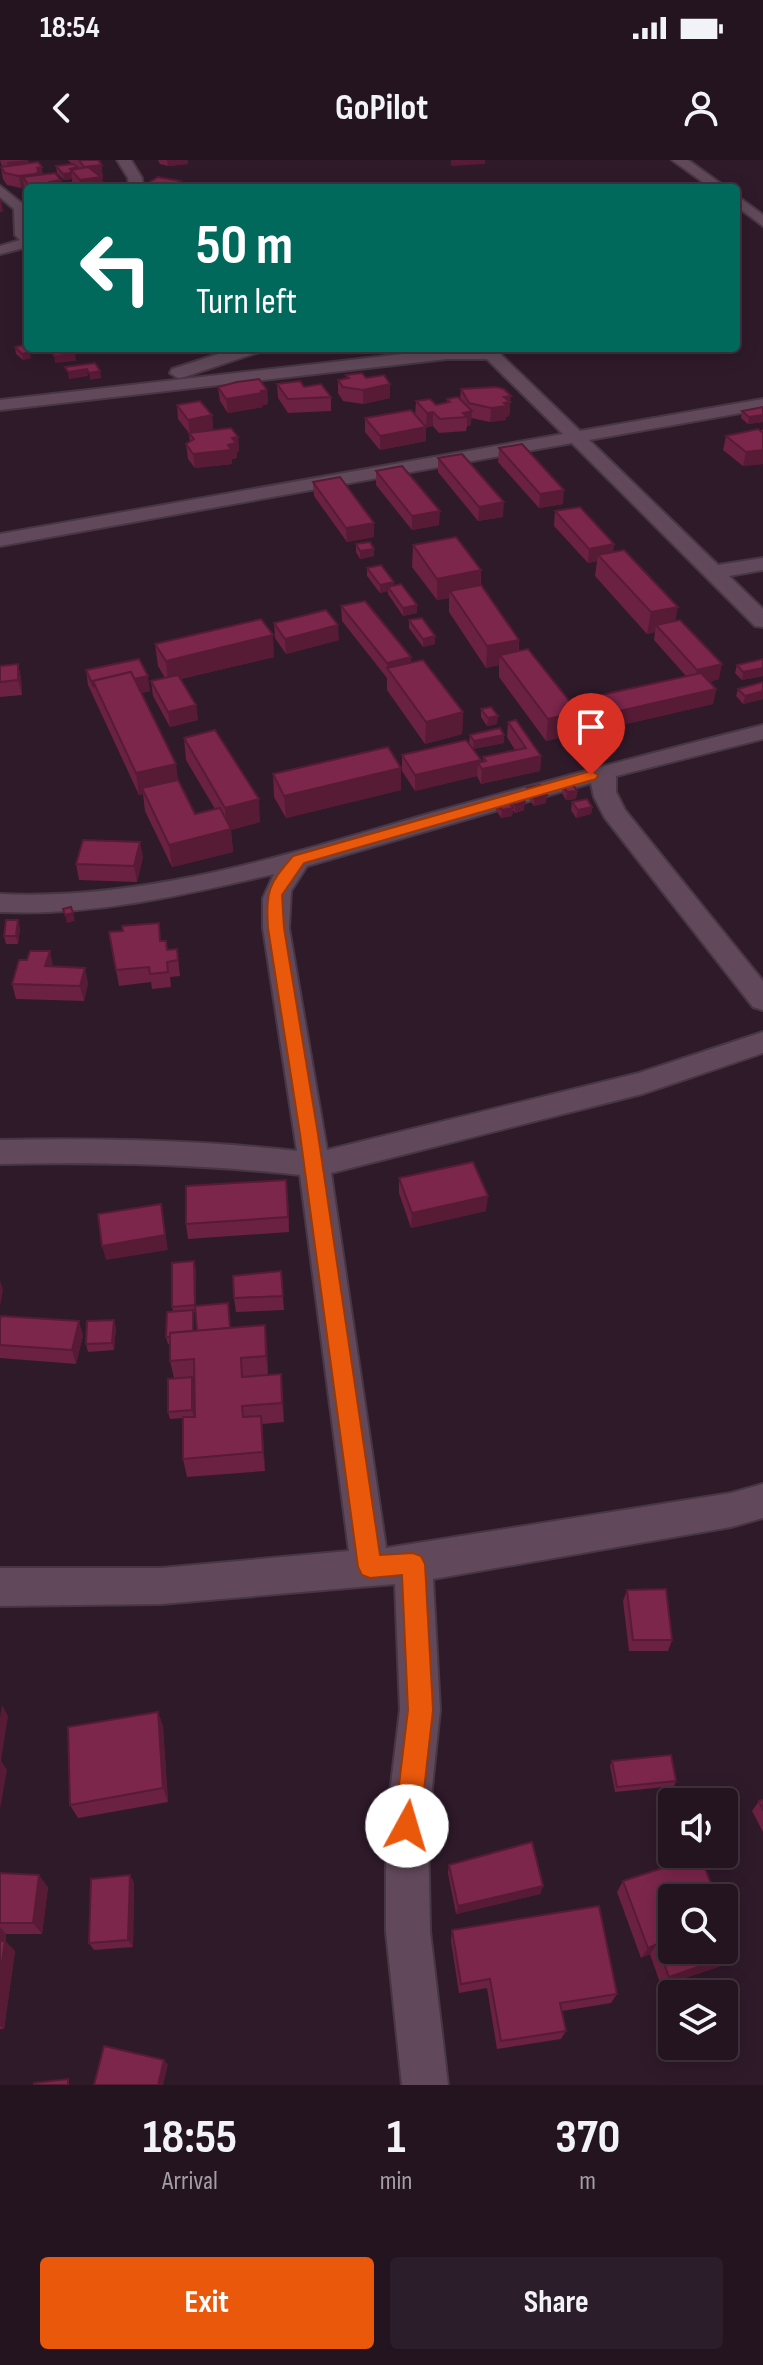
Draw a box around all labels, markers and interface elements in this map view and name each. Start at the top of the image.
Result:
text: 18:54 [40,10,100,46]
icon: back [40,86,84,130]
icon: person [679,86,723,130]
text: GoPilot [335,87,428,130]
text: 50 m [196,213,293,280]
icon: left [64,216,168,320]
text: Turn left [196,281,297,324]
pin [557,693,625,775]
icon: arrive [569,705,613,749]
position arrow [365,1784,449,1868]
map controls [658,1788,738,2060]
button: sound [658,1788,738,1868]
button: search [658,1884,738,1964]
button: layers [658,1980,738,2060]
text: 18:55 [143,2109,237,2166]
text: 1 [387,2109,406,2166]
text: 370 [555,2109,620,2166]
text: Arrival [162,2166,218,2197]
text: min [380,2166,412,2197]
text: m [579,2166,596,2197]
button: Exit [40,2257,374,2349]
button: Share [390,2257,723,2349]

